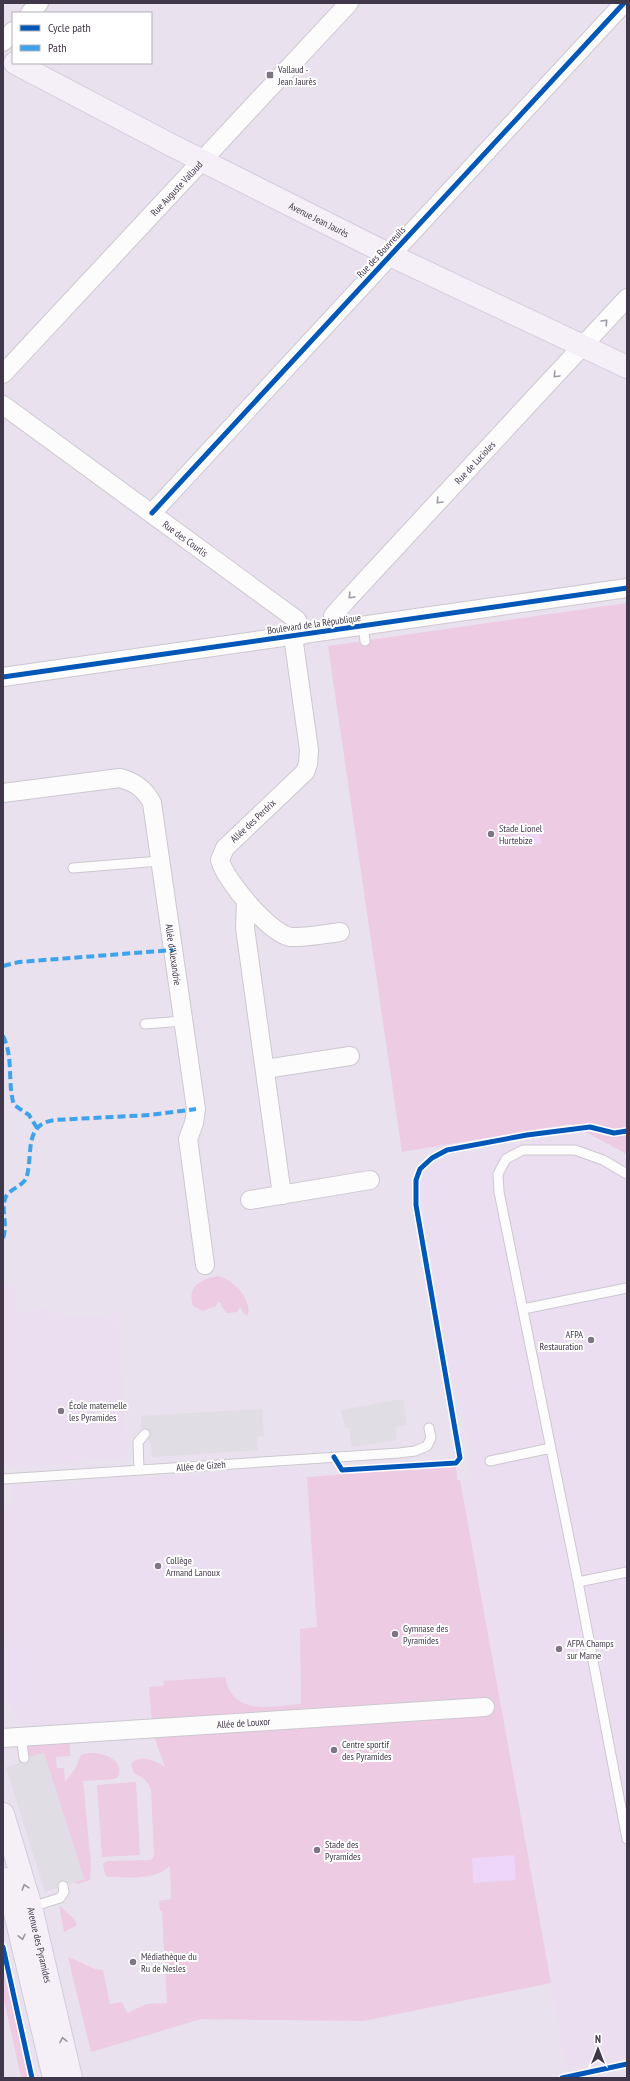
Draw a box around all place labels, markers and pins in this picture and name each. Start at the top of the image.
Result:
place label: Vallaud - Jean Jaurès [277,63,317,88]
marker: Vallaud - Jean Jaurès [265,70,275,80]
place label: Stade Lionel Hurtebize [499,822,543,847]
marker: Stade Lionel Hurtebize [486,829,496,839]
place label: AFPA Restauration [540,1328,583,1353]
marker: AFPA Restauration [586,1335,596,1345]
place label: École maternelle les Pyramides [69,1399,127,1424]
marker: École maternelle les Pyramides [56,1406,66,1416]
place label: Collège Armand Lanoux [166,1554,220,1579]
marker: Collège Armand Lanoux [153,1561,163,1571]
place label: Gymnase des Pyramides [403,1622,449,1647]
marker: Gymnase des Pyramides [390,1629,400,1639]
place label: AFPA Champs sur Marne [567,1637,614,1662]
marker: AFPA Champs sur Marne [554,1644,564,1654]
place label: Centre sportif des Pyramides [342,1738,392,1763]
marker: Centre sportif des Pyramides [329,1745,339,1755]
place label: Stade des Pyramides [325,1838,361,1863]
marker: Stade des Pyramides [312,1845,322,1855]
place label: Médiathèque du Ru de Nesles [141,1950,197,1975]
marker: Médiathèque du Ru de Nesles [128,1957,138,1967]

